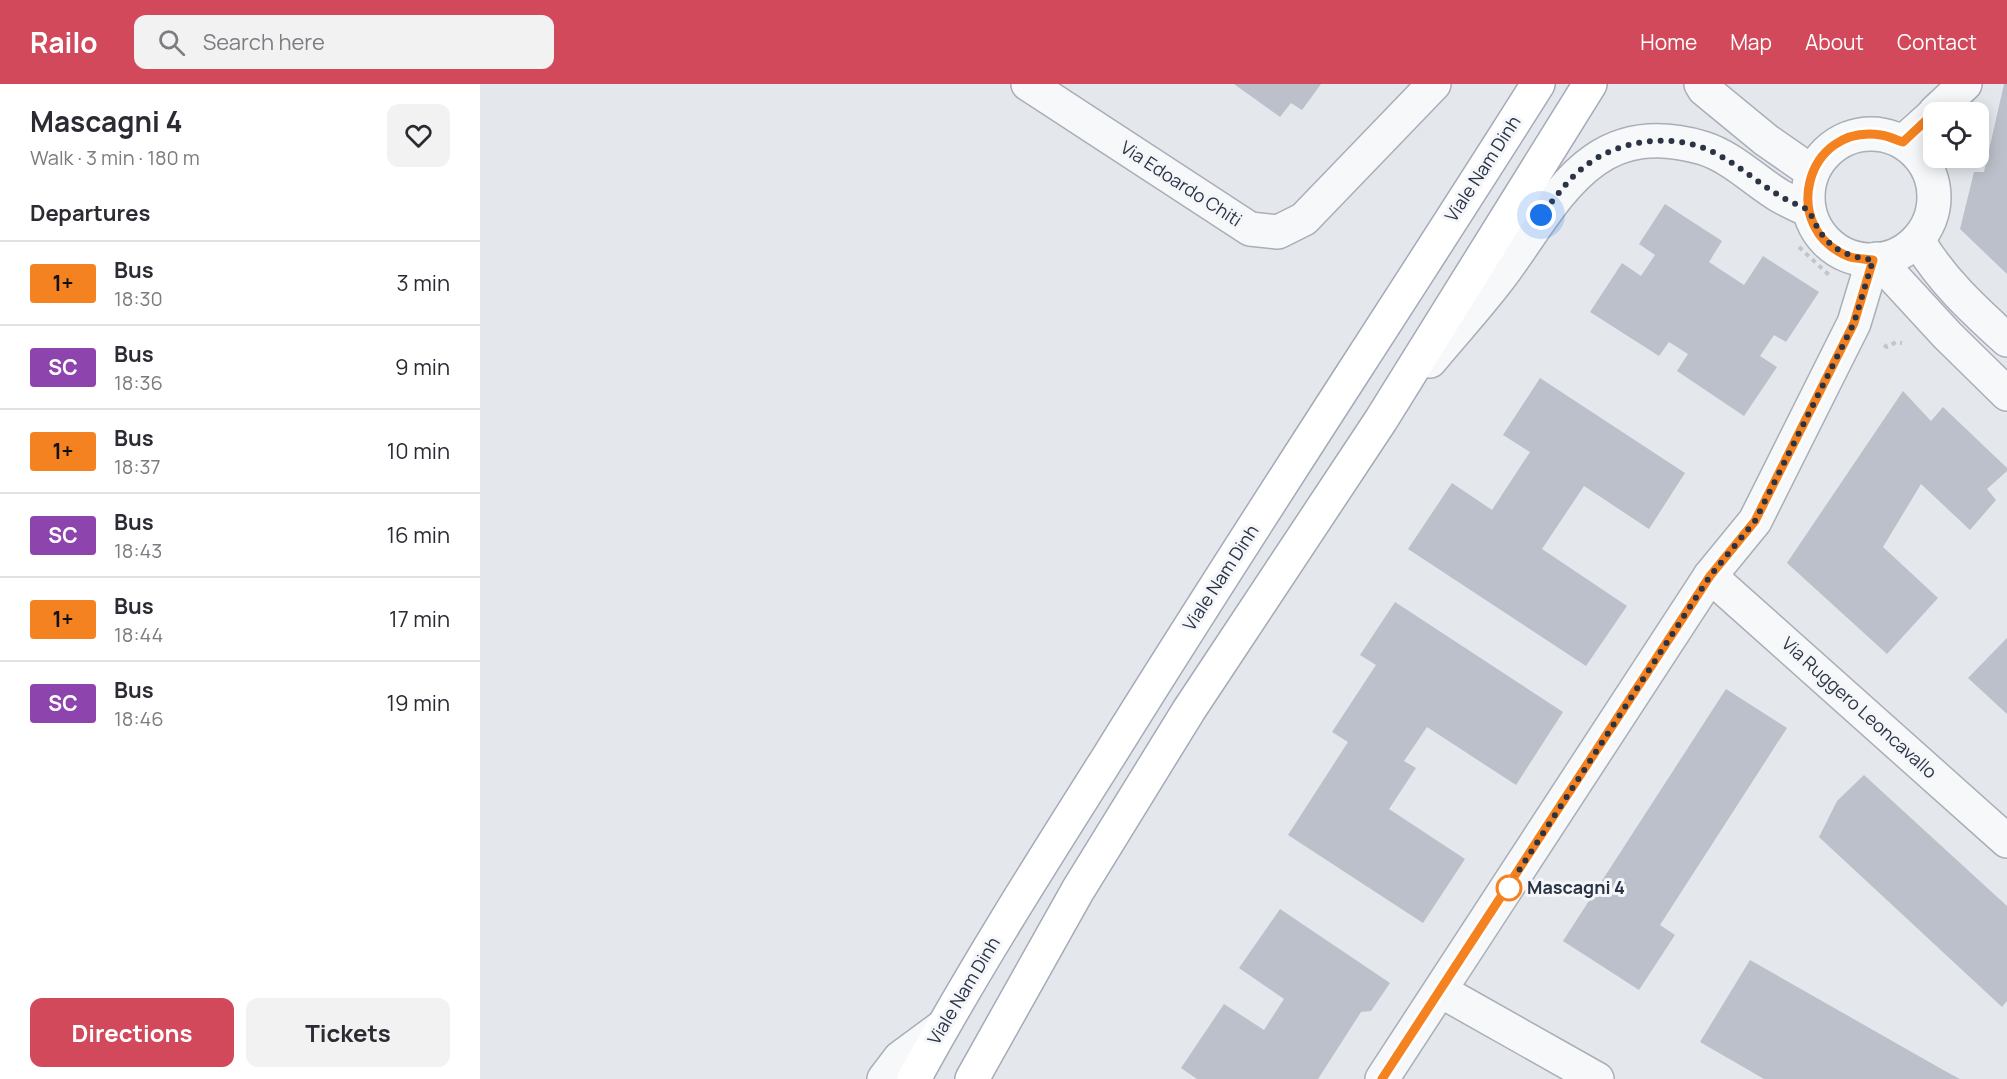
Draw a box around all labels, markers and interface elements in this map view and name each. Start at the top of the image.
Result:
search box [134,15,554,69]
text: Railo [30,23,98,61]
icon: search [155,26,188,59]
text: Search here [203,27,325,57]
text: Home [1640,28,1697,56]
text: Map [1730,28,1772,56]
text: About [1805,28,1864,56]
text: Contact [1897,28,1977,56]
text: Mascagni 4 [30,102,183,140]
map controls [1923,102,1989,168]
button: locate [1923,102,1989,168]
button: heart [387,104,450,167]
street label: Viale Nam Dinh [1439,111,1525,226]
street label: Via Edoardo Chiti [1116,135,1247,231]
text: Walk · 3 min · 180 m [30,144,200,171]
text: Departures [30,198,150,228]
your location [1526,200,1556,230]
text: Bus [114,255,154,285]
text: 3 min [397,268,450,298]
text: 1+ [52,269,74,297]
text: 18:30 [114,285,163,312]
text: Bus [114,339,154,369]
text: 9 min [395,352,450,382]
text: SC [48,353,78,381]
text: 18:36 [114,369,163,396]
text: Bus [114,423,154,453]
text: 10 min [387,436,450,466]
text: 1+ [52,437,74,465]
text: 18:37 [114,453,161,480]
text: Bus [114,507,154,537]
text: 16 min [387,520,450,550]
street label: Viale Nam Dinh [1177,520,1263,635]
text: SC [48,521,78,549]
text: 18:43 [114,537,162,564]
text: Bus [114,591,154,621]
text: 17 min [389,604,450,634]
text: 1+ [52,605,74,633]
text: 18:44 [114,621,163,648]
street label: Via Ruggero Leoncavallo [1777,631,1942,783]
text: Bus [114,675,154,705]
text: 19 min [387,688,450,718]
text: SC [48,689,78,717]
text: 18:46 [114,705,164,732]
marker: Mascagni 4 [1496,875,1522,901]
place label: Mascagni 4 [1527,875,1625,899]
street label: Viale Nam Dinh [921,932,1005,1049]
button: Directions [30,998,234,1067]
button: Tickets [246,998,450,1067]

